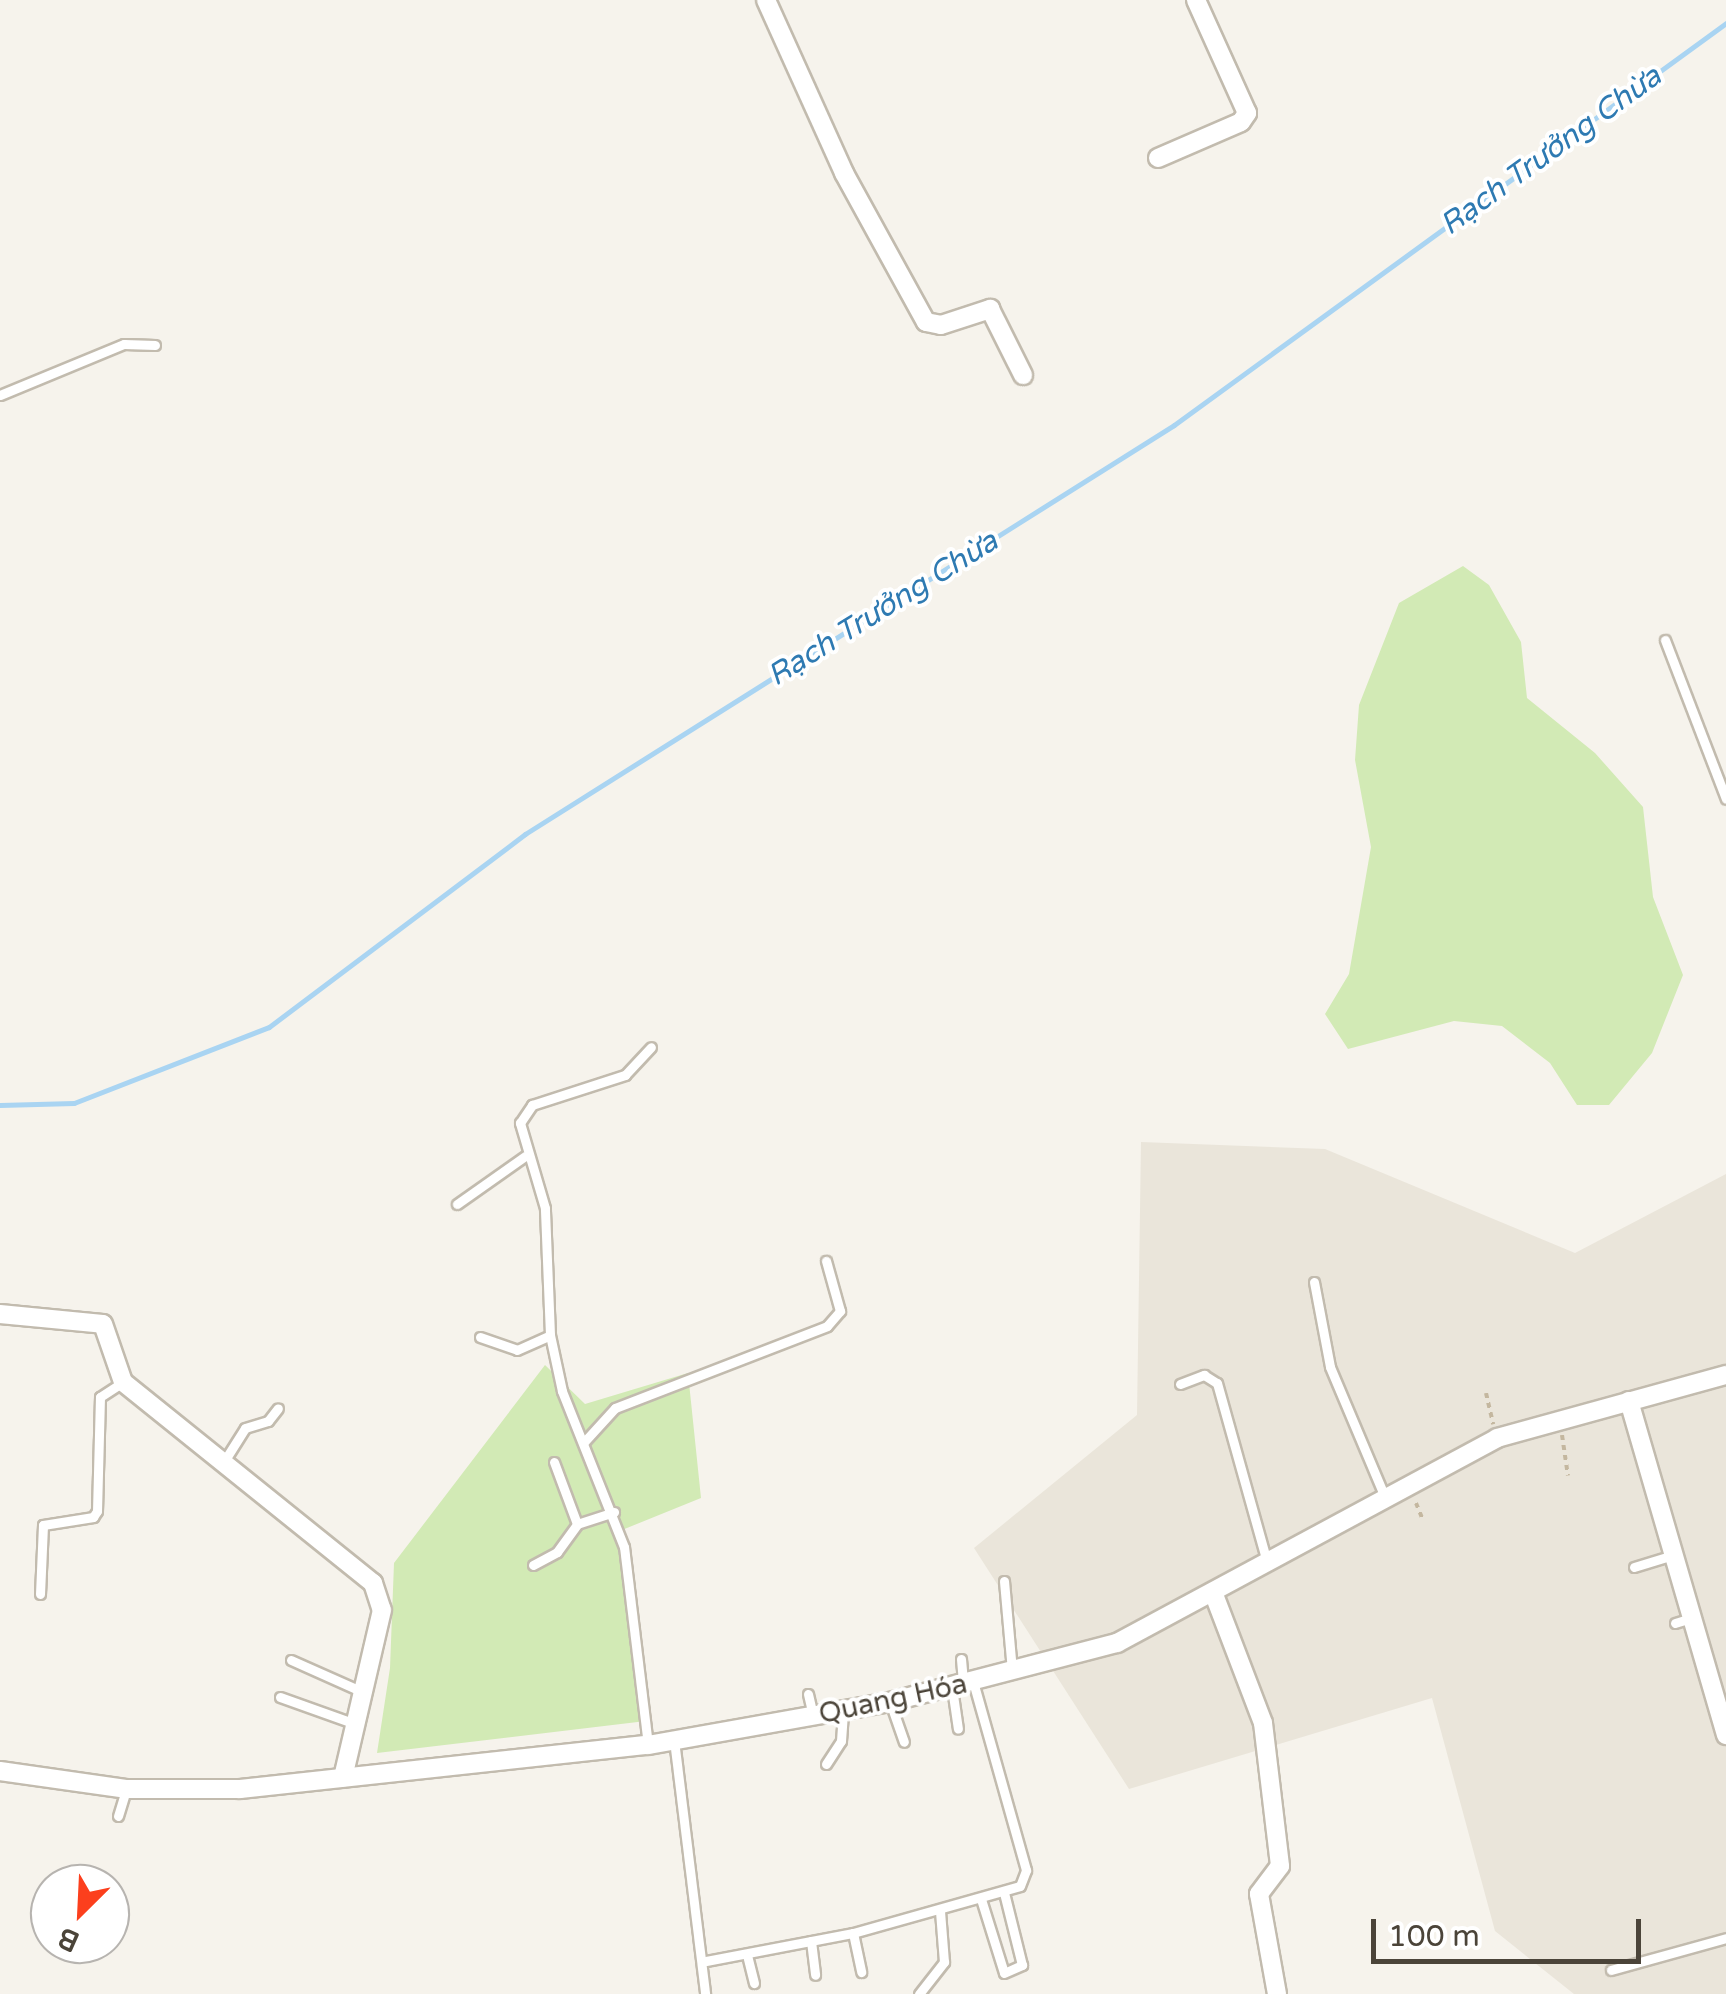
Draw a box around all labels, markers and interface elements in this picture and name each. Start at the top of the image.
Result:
water label: Rạch Trưởng Chừa [1433,59,1669,243]
water label: Rạch Trưởng Chừa [761,524,1005,694]
street label: Quang Hóa [816,1667,970,1731]
north arrow [30,1864,130,1964]
scale bar [1376,1899,1646,1961]
text: 100 m [1388,1918,1480,1955]
text: B [53,1920,84,1959]

